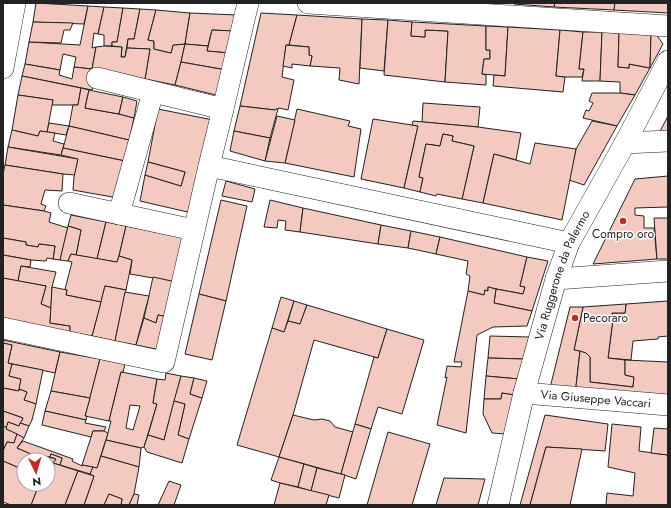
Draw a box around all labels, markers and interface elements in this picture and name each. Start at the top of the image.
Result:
street label: Via Ruggerone da Palermo [530,207,595,342]
marker: Compro oro [618,216,628,226]
place label: Compro oro [592,225,654,243]
place label: Pecoraro [583,309,629,327]
marker: Pecoraro [570,313,580,323]
street label: Via Giuseppe Vaccari [540,385,652,413]
north arrow [16,452,56,492]
text: N [32,474,42,490]

